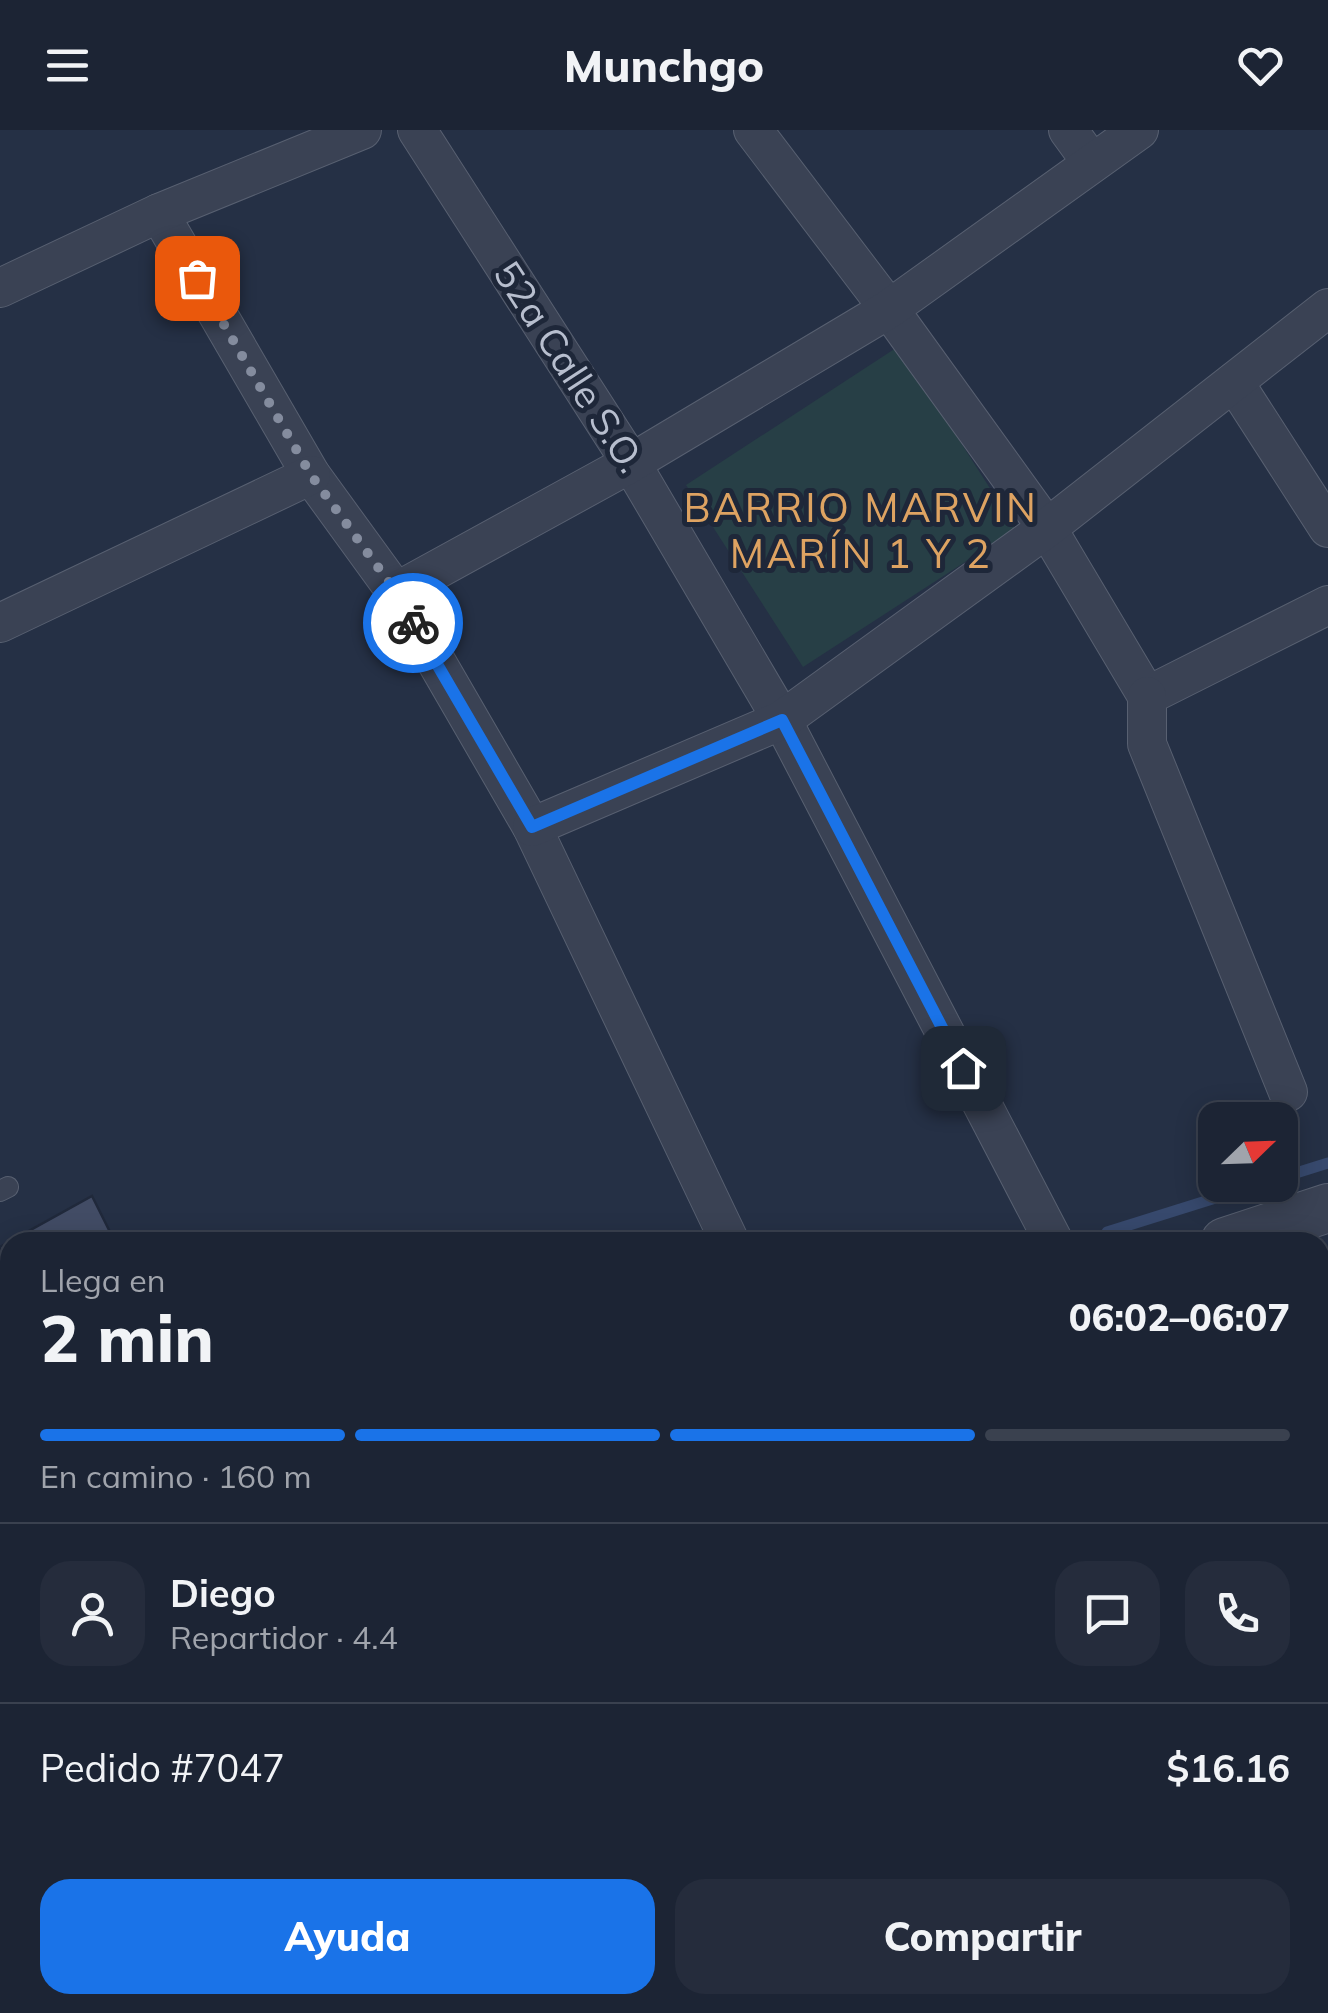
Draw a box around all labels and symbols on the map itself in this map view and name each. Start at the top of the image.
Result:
pin [155,236,240,321]
street label: 52a Calle S.O. [484,252,656,481]
district label: BARRIO MARVIN MARÍN 1 Y 2 [684,482,1038,578]
courier [363,573,463,673]
pin [921,1026,1006,1111]
north arrow [1198,1102,1298,1202]

